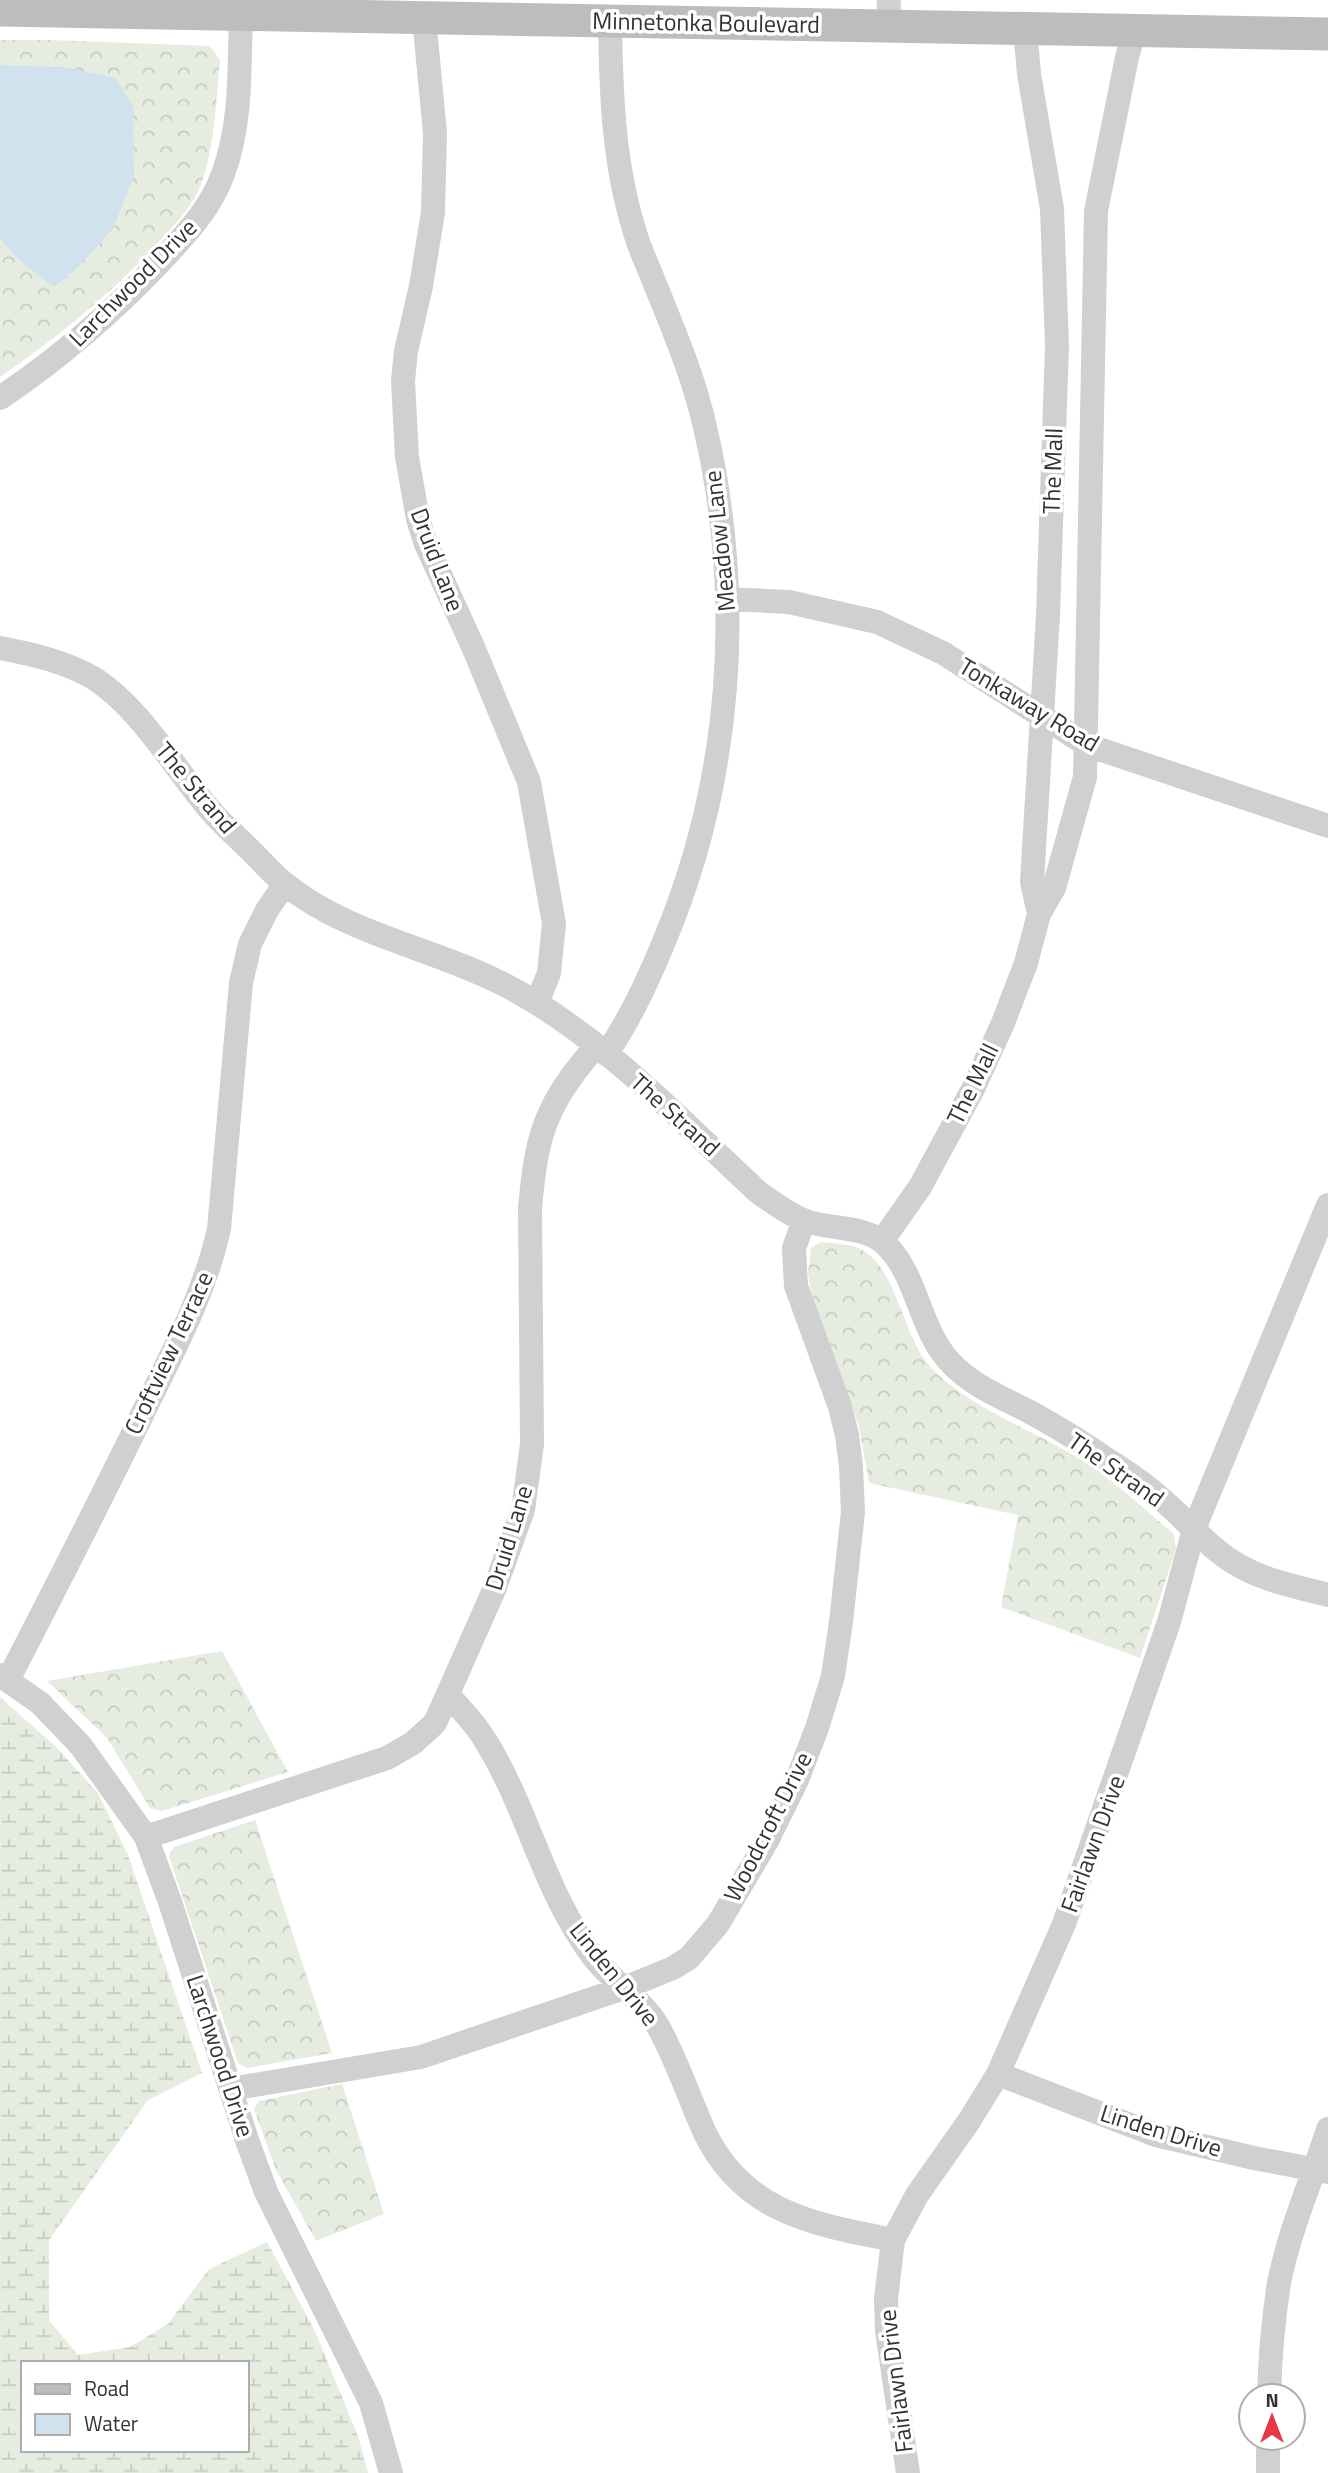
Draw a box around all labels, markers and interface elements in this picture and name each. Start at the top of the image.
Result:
street label: Minnetonka Boulevard [592,2,820,42]
street label: Larchwood Drive [60,210,205,355]
street label: The Mall [1033,427,1071,515]
street label: Meadow Lane [694,469,744,613]
street label: Druid Lane [402,503,474,617]
street label: Tonkaway Road [952,648,1107,760]
street label: The Strand [148,734,246,841]
street label: The Mall [937,1037,1007,1130]
street label: The Strand [623,1064,729,1164]
street label: Croftview Terrace [115,1265,222,1440]
street label: The Strand [1061,1423,1172,1515]
street label: Druid Lane [475,1481,541,1595]
street label: Woodcroft Drive [714,1745,820,1908]
street label: Fairlawn Drive [1051,1770,1134,1917]
street label: Linden Drive [561,1913,668,2033]
street label: Larchwood Drive [178,1970,264,2142]
street label: Linden Drive [1096,2095,1226,2166]
street label: Fairlawn Drive [868,2307,922,2455]
legend [21,2361,248,2452]
text: Road [84,2372,129,2404]
north arrow [1237,2382,1307,2452]
text: N [1265,2385,1279,2414]
text: Water [84,2407,138,2439]

